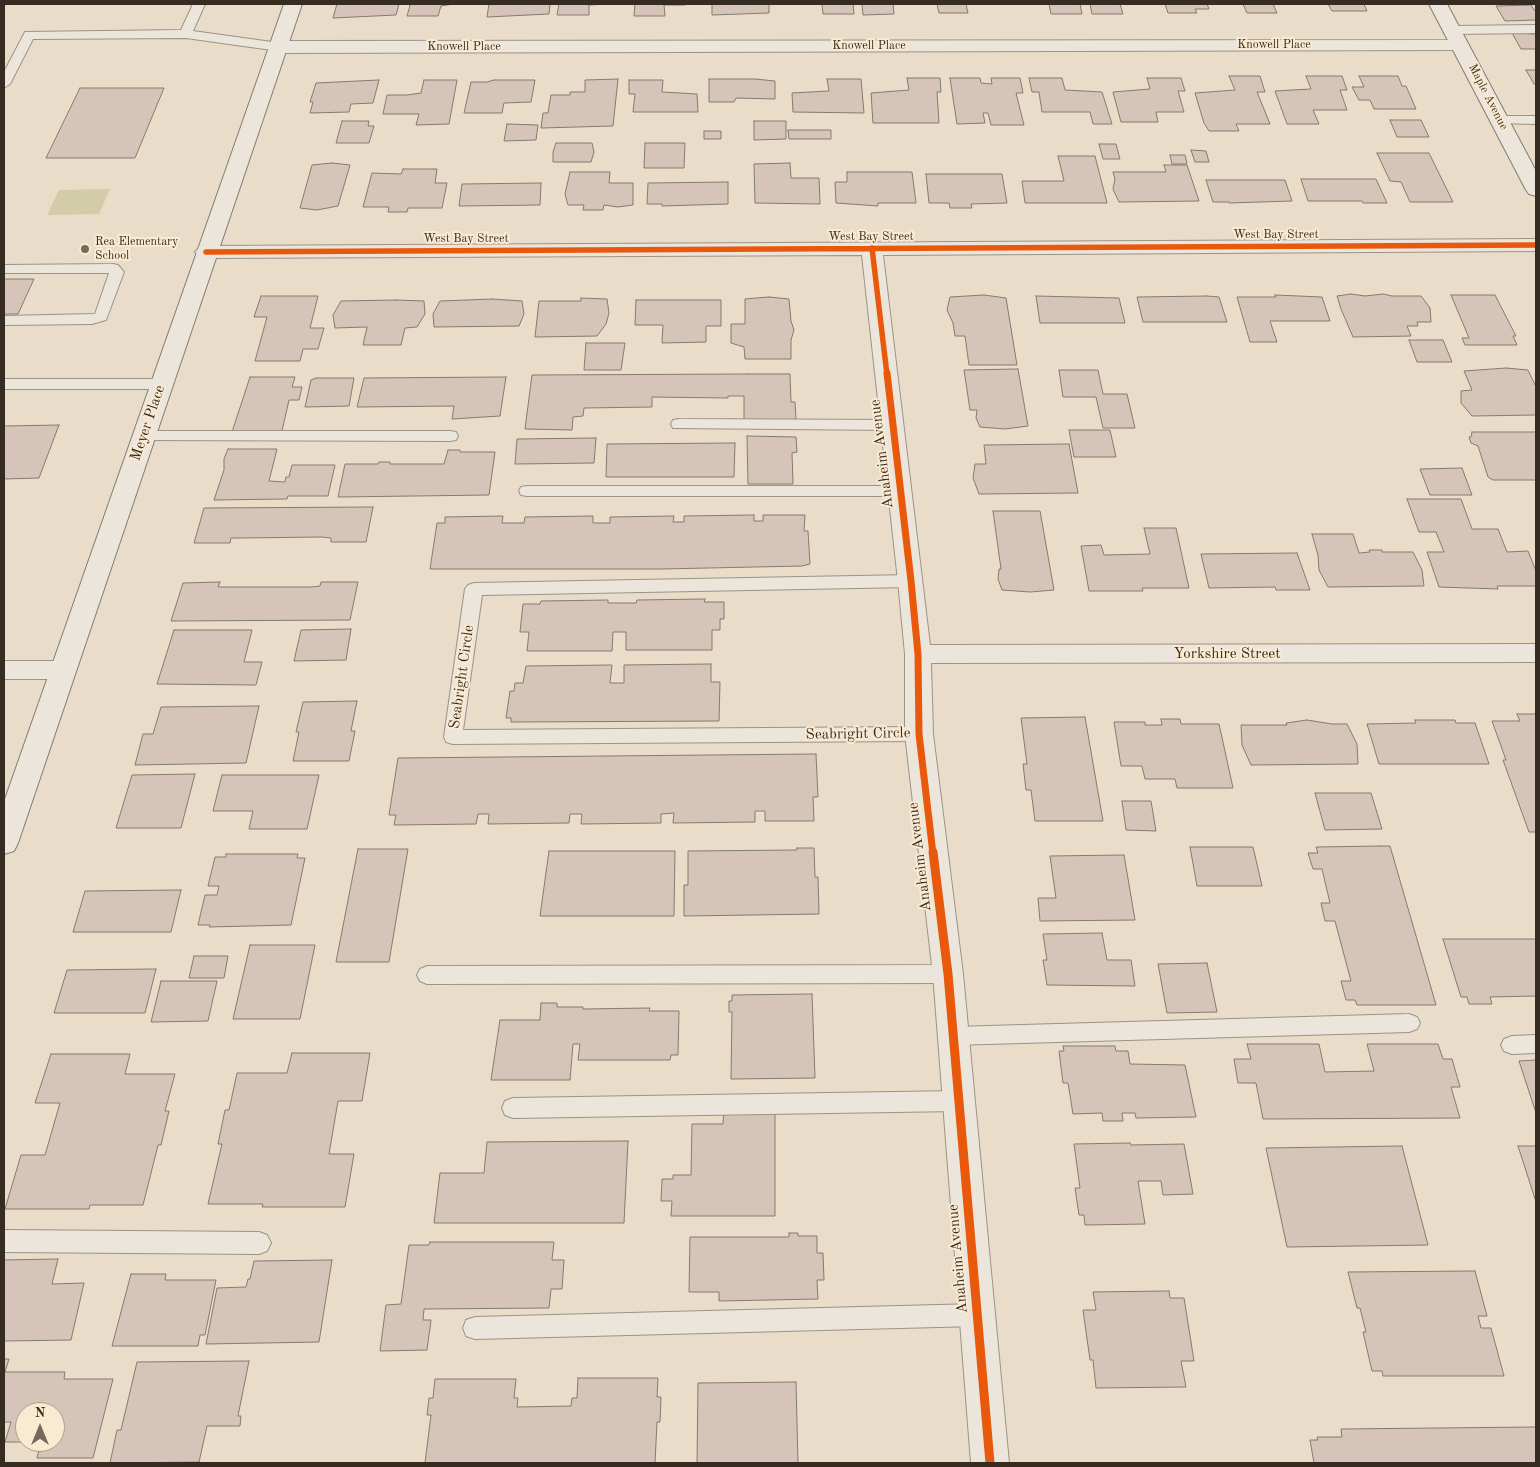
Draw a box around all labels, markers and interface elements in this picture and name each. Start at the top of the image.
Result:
street label: Knowell Place [1237,38,1311,52]
street label: Knowell Place [832,39,906,53]
street label: Knowell Place [427,40,501,54]
street label: Maple Avenue [1465,61,1511,133]
street label: West Bay Street [1233,228,1319,242]
street label: West Bay Street [828,230,914,244]
street label: West Bay Street [423,232,509,246]
place label: Rea Elementary School [95,235,178,263]
marker: Rea Elementary School [79,243,91,255]
street label: Meyer Place [127,383,169,463]
street label: Anaheim Avenue [866,398,898,510]
street label: Seabright Circle [446,624,478,730]
street label: Yorkshire Street [1174,645,1280,663]
street label: Seabright Circle [805,724,911,744]
street label: Anaheim Avenue [904,801,936,913]
street label: Anaheim Avenue [944,1204,972,1314]
north arrow [15,1402,65,1452]
text: N [35,1406,45,1420]

